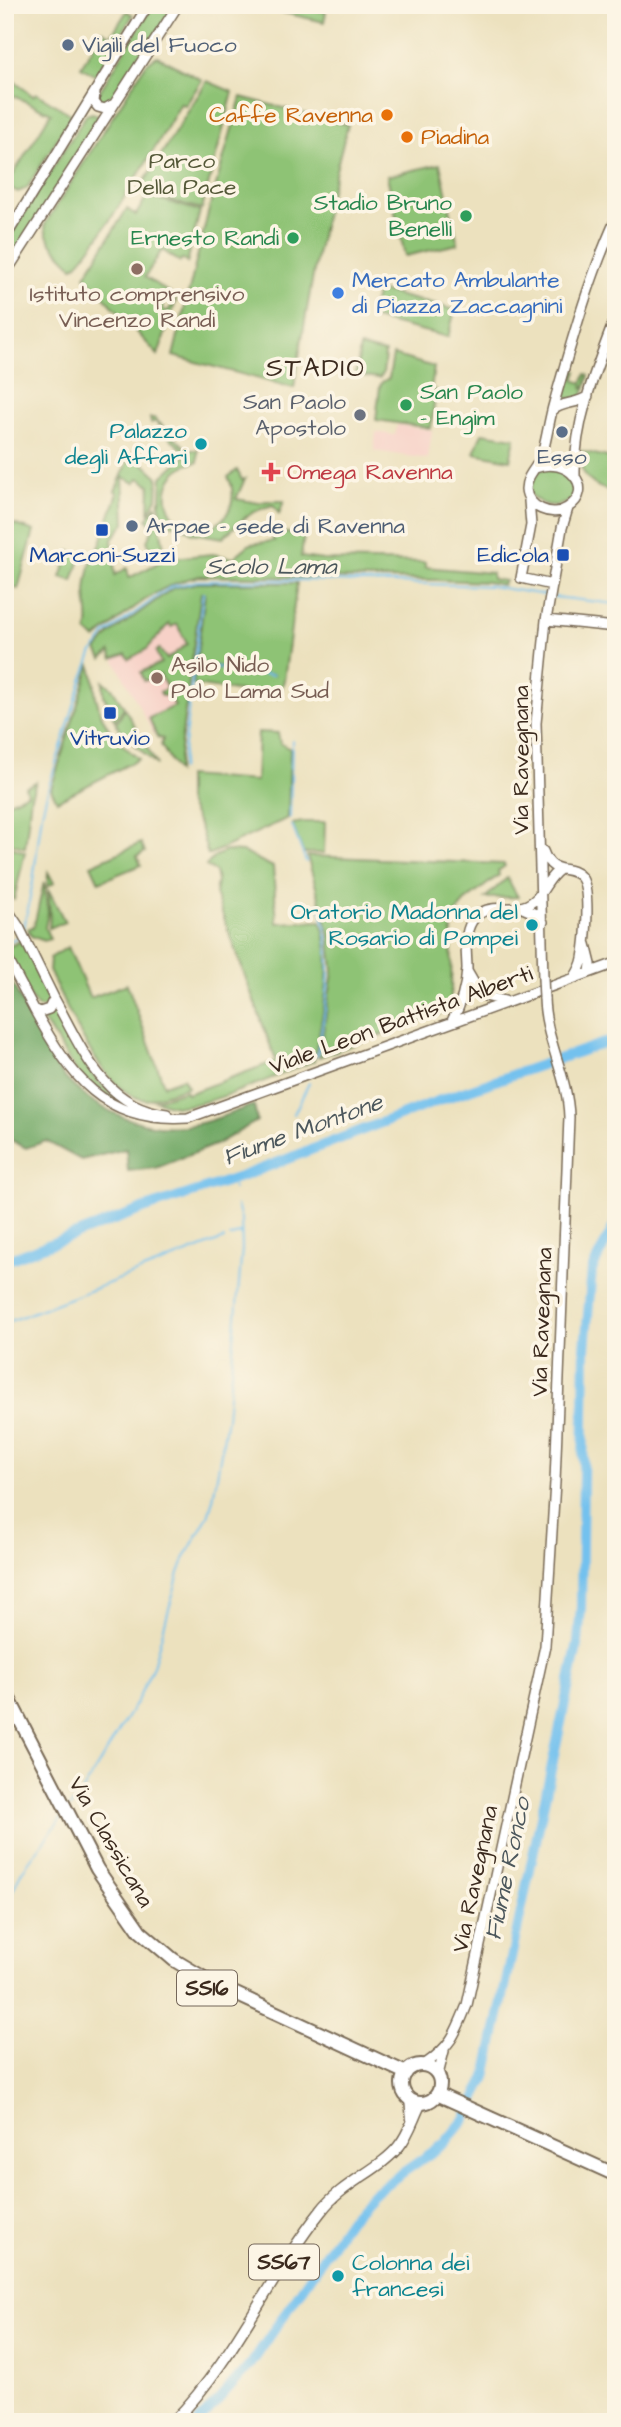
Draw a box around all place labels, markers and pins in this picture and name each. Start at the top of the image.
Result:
place label: Vigili del Fuoco [82,29,237,62]
marker: Vigili del Fuoco [60,37,76,53]
place label: Caffe Ravenna [209,99,373,131]
marker: Caffe Ravenna [379,107,395,123]
place label: Piadina [421,121,490,153]
marker: Piadina [399,129,415,145]
place label: Stadio Bruno Benelli [314,187,453,245]
marker: Stadio Bruno Benelli [458,208,474,224]
place label: Ernesto Randi [131,222,280,254]
marker: Ernesto Randi [285,230,301,246]
marker: Istituto comprensivo Vincenzo Randi [129,261,145,277]
place label: Mercato Ambulante di Piazza Zaccagnini [352,264,563,323]
place label: Istituto comprensivo Vincenzo Randi [30,278,245,336]
marker: Mercato Ambulante di Piazza Zaccagnini [330,285,346,301]
place label: San Paolo - Engim [420,376,523,435]
place label: San Paolo Apostolo [243,386,346,444]
marker: San Paolo - Engim [398,397,414,413]
marker: San Paolo Apostolo [352,407,368,423]
place label: Palazzo degli Affari [65,415,188,474]
marker: Esso [554,424,570,440]
marker: Palazzo degli Affari [193,436,209,452]
place label: Esso [537,441,587,473]
place label: Omega Ravenna [287,456,453,489]
marker: Omega Ravenna [261,462,281,482]
place label: Arpae - sede di Ravenna [146,510,405,542]
marker: Arpae - sede di Ravenna [124,518,140,534]
marker: Marconi-Suzzi [94,522,110,538]
place label: Marconi-Suzzi [29,539,175,571]
place label: Edicola [477,539,549,571]
marker: Edicola [555,547,571,563]
place label: Asilo Nido Polo Lama Sud [171,649,329,707]
marker: Asilo Nido Polo Lama Sud [149,670,165,686]
marker: Vitruvio [102,705,118,721]
place label: Vitruvio [70,722,150,754]
place label: Oratorio Madonna del Rosario di Pompei [290,896,519,954]
marker: Oratorio Madonna del Rosario di Pompei [524,917,540,933]
place label: Colonna dei francesi [352,2247,470,2305]
marker: Colonna dei francesi [330,2268,346,2284]

